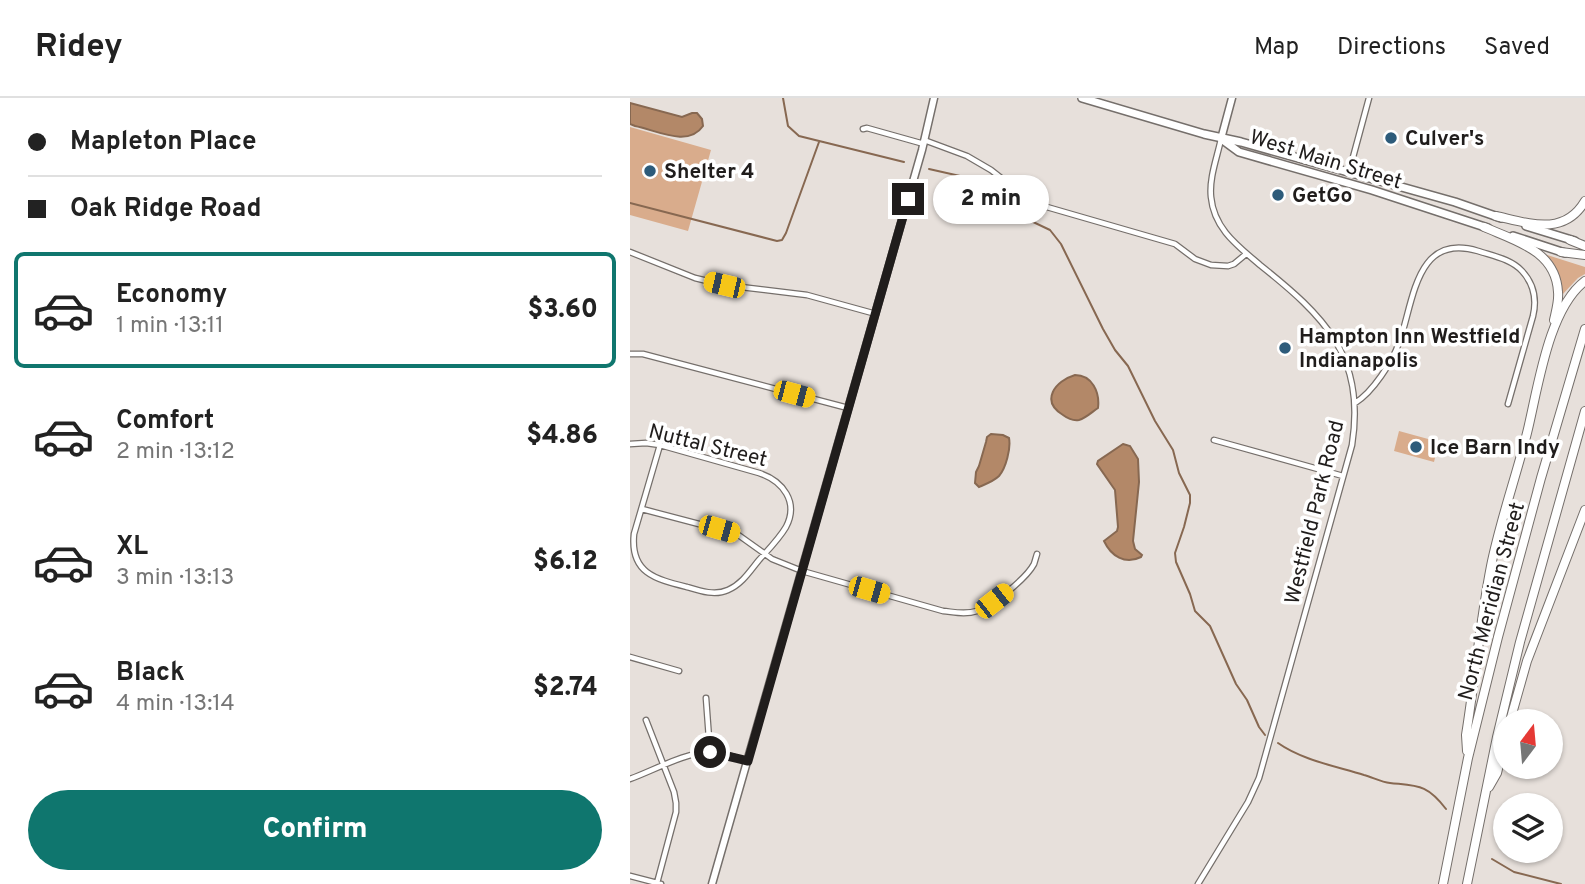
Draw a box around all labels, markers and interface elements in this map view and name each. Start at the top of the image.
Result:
text: Ridey [35,27,123,69]
text: Map [1254,33,1299,63]
text: Directions [1337,33,1446,63]
text: Saved [1484,33,1550,63]
street label: West Main Street [1246,124,1405,196]
text: Mapleton Place [70,126,256,159]
place label: Culver's [1405,126,1484,153]
marker: Culver's [1383,130,1399,146]
place label: Shelter 4 [664,159,755,186]
marker: Shelter 4 [642,163,658,179]
callout: 2 min [932,174,1048,224]
route end [892,183,924,215]
place label: GetGo [1292,183,1352,210]
text: 2 min [961,185,1021,214]
marker: GetGo [1270,187,1286,203]
text: Oak Ridge Road [70,193,261,226]
car [702,270,747,300]
icon: car [32,279,95,342]
text: Economy [116,279,227,312]
text: $3.60 [528,294,598,327]
text: 1 min · 13:11 [116,312,224,341]
place label: Hampton Inn Westfield Indianapolis [1299,324,1520,375]
marker: Hampton Inn Westfield Indianapolis [1277,340,1293,356]
car [771,378,818,410]
icon: car [32,405,95,468]
text: Comfort [116,405,214,438]
street label: Westfield Park Road [1280,418,1351,607]
street label: Nuttal Street [646,419,770,474]
text: $4.86 [526,420,598,453]
place label: Ice Barn Indy [1430,435,1560,462]
text: 2 min · 13:12 [116,438,235,467]
marker: Ice Barn Indy [1408,439,1424,455]
street label: North Meridian Street [1453,499,1532,703]
car [696,513,743,545]
icon: car [32,531,95,594]
text: XL [116,531,148,564]
text: $6.12 [533,546,598,579]
text: 3 min · 13:13 [116,564,234,593]
car [846,574,893,606]
car [971,580,1018,622]
icon: car [32,657,95,720]
text: Black [116,657,185,690]
text: $2.74 [533,672,598,705]
text: 4 min · 13:14 [116,690,235,719]
north arrow [1493,709,1563,779]
map controls [1493,709,1563,863]
route start [694,736,726,768]
button: Confirm [28,790,602,870]
button: layers [1493,793,1563,863]

